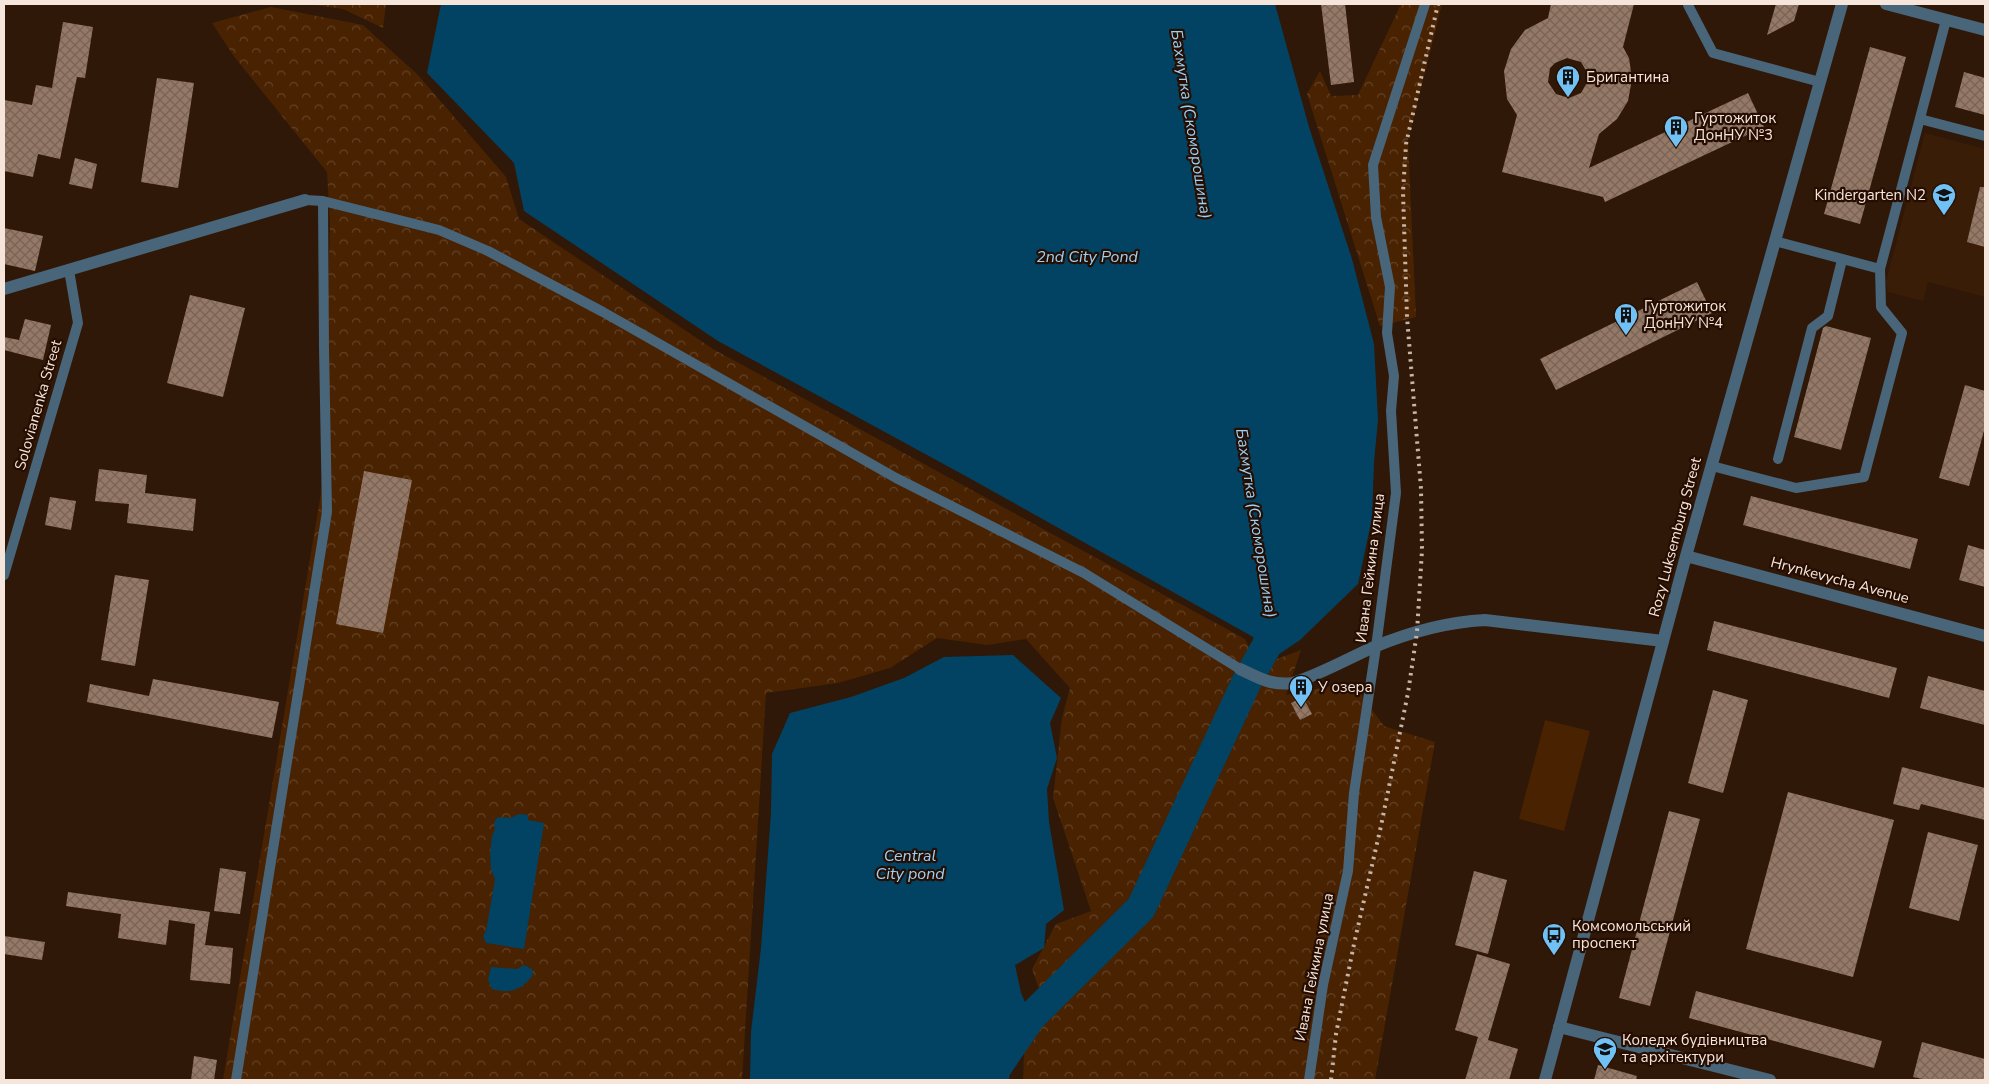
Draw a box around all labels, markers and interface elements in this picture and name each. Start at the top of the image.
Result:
water label: Бахмутка (Скоморошина) [1165,28,1217,220]
building icon: Бригантина [1555,64,1581,98]
place label: Бригантина [1586,67,1669,87]
place label: Гуртожиток ДонНУ №3 [1694,108,1776,145]
building icon: Гуртожиток ДонНУ №3 [1663,114,1689,148]
school or university icon: Kindergarten N2 [1931,182,1957,216]
place label: Kindergarten N2 [1814,185,1926,205]
water label: 2nd City Pond [1036,246,1139,268]
place label: Гуртожиток ДонНУ №4 [1644,296,1726,333]
building icon: Гуртожиток ДонНУ №4 [1613,302,1639,336]
street label: Solovianenka Street [10,337,66,472]
water label: Бахмутка (Скоморошина) [1230,427,1282,619]
street label: Rozy Luksemburg Street [1644,454,1706,619]
street label: Ивана Гейкина улица [1351,492,1389,644]
street label: Hrynkevycha Avenue [1769,552,1911,608]
building icon: У озера [1288,674,1314,708]
place label: У озера [1317,677,1373,697]
water label: Central City pond [875,845,945,885]
street label: Ивана Гейкина улица [1290,891,1338,1043]
place label: Комсомольський проспект [1572,916,1691,953]
bus stop icon: Комсомольський проспект [1541,922,1567,956]
place label: Коледж будівництва та архітектури [1622,1030,1767,1067]
school or university icon: Коледж будівництва та архітектури [1592,1036,1618,1070]

